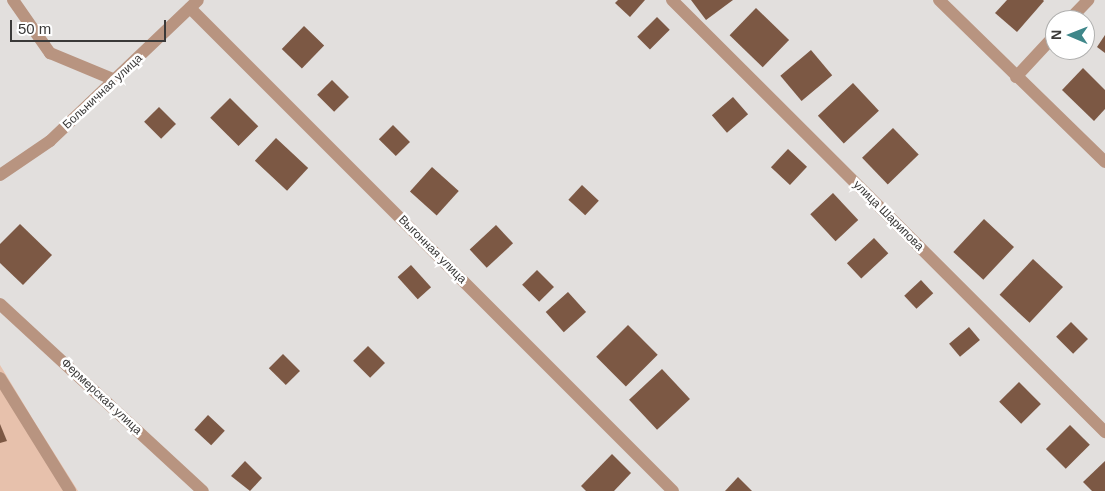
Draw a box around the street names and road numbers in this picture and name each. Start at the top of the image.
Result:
street label: Больничная улица [60,52,146,132]
street label: улица Шарипова [850,178,926,254]
street label: Выгонная улица [395,213,469,287]
street label: Фермерская улица [58,356,144,438]

